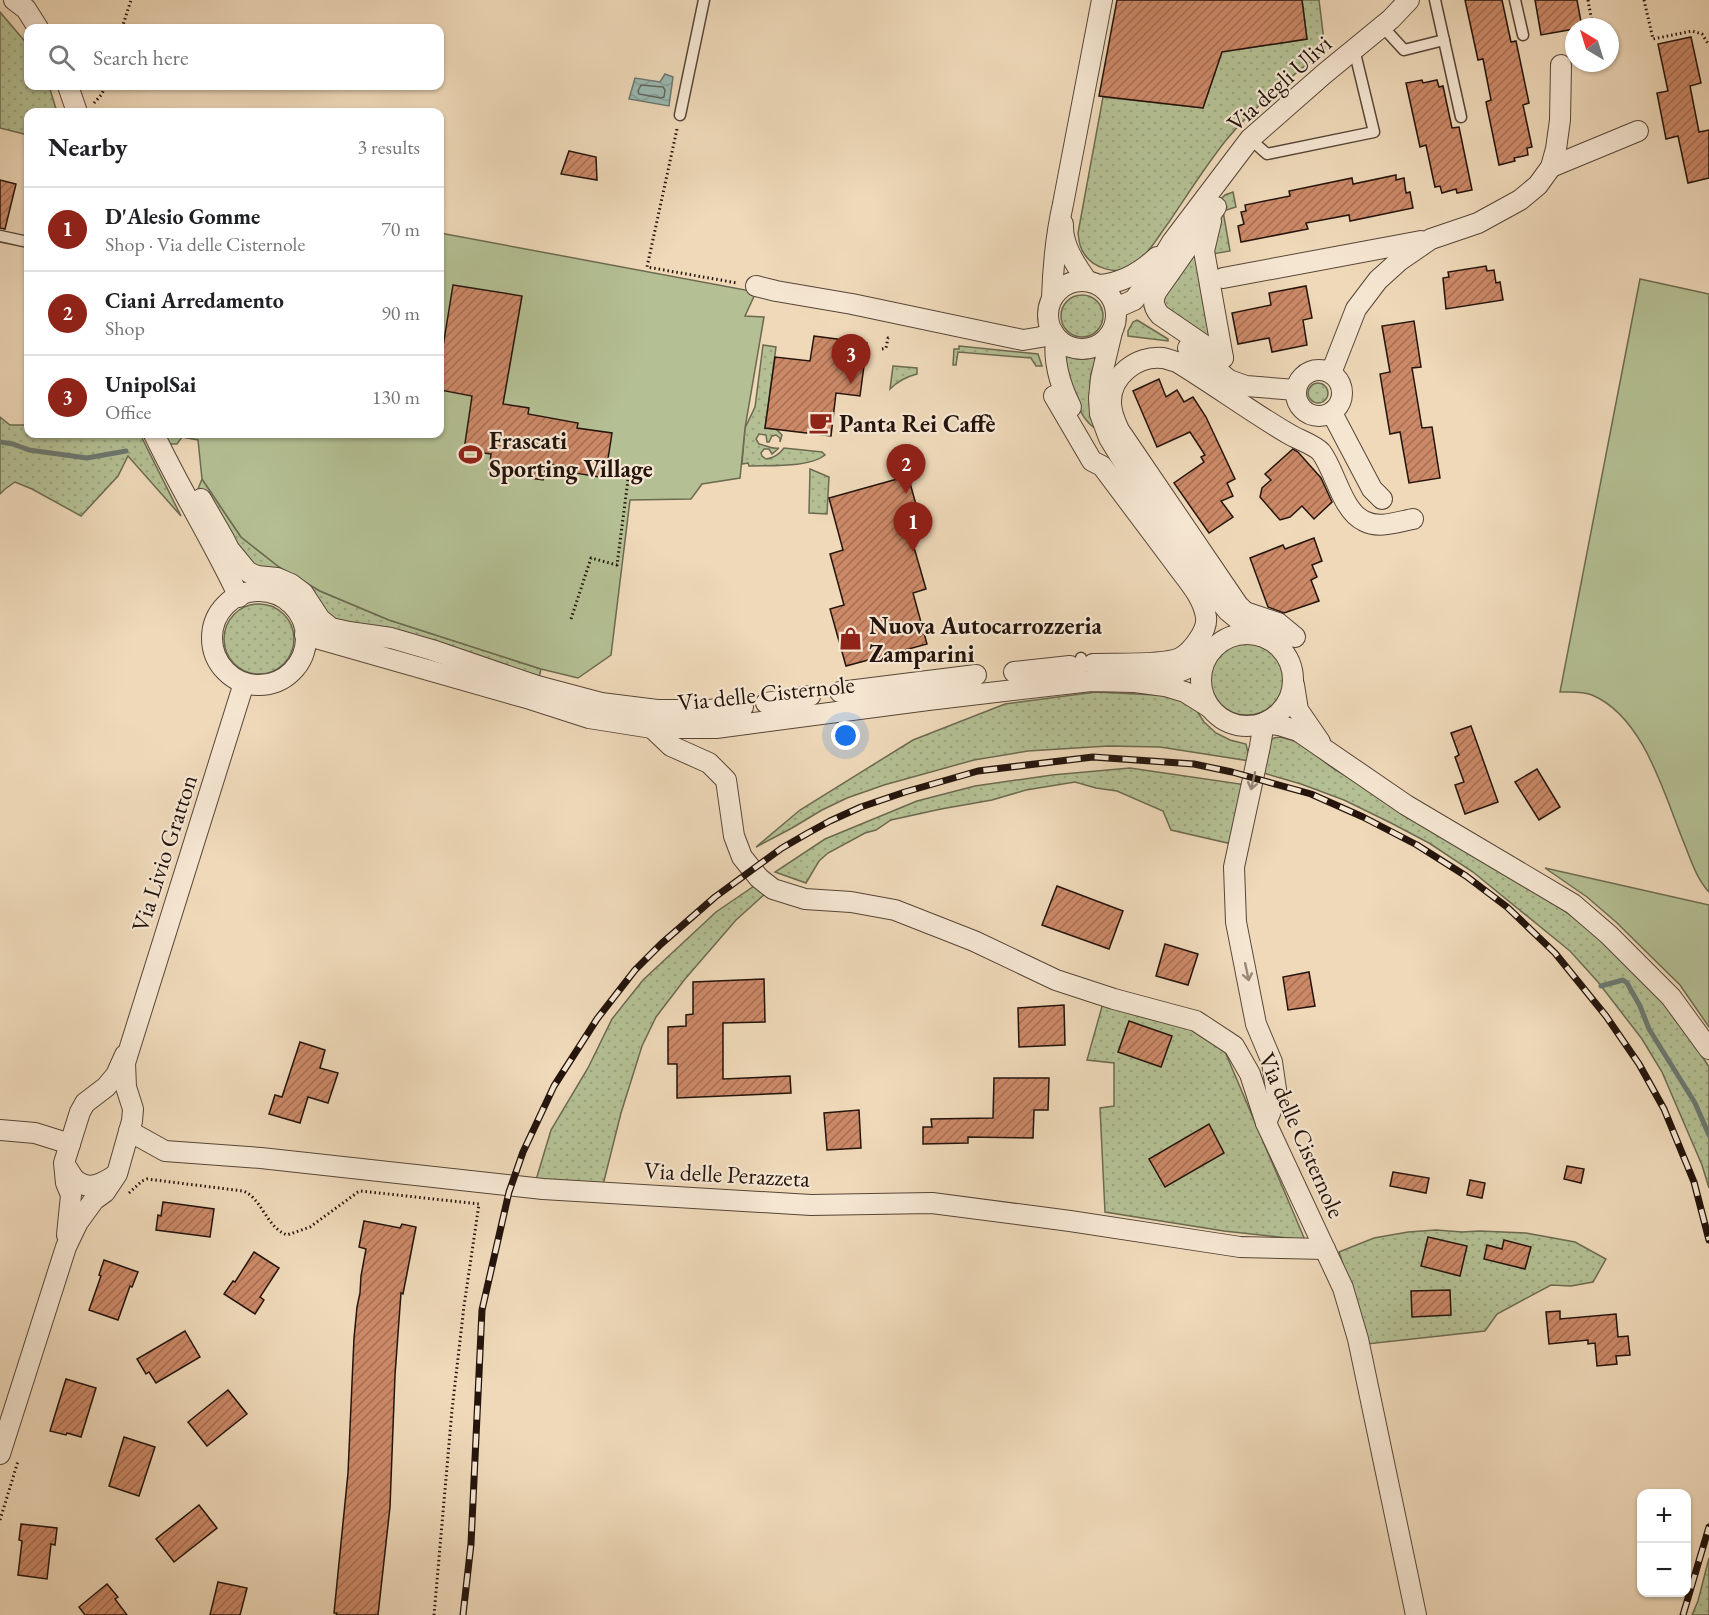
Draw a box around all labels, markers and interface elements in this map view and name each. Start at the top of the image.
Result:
north arrow [1565,18,1619,72]
search box [24,24,444,90]
street label: Via degli Ulivi [1220,28,1338,138]
icon: search [45,41,78,74]
text: Search here [93,43,188,72]
text: Nearby [48,130,128,164]
text: 3 results [357,134,420,160]
text: D'Alesio Gomme [105,202,260,231]
text: 1 [62,216,73,242]
text: 70 m [381,216,420,242]
text: Shop · Via delle Cisternole [105,231,305,257]
text: Ciani Arredamento [105,286,284,315]
text: 2 [62,300,73,326]
text: 90 m [381,300,420,326]
text: Shop [105,315,145,341]
pin: 3 [832,334,870,384]
text: UnipolSai [105,370,196,399]
text: 3 [62,384,73,410]
text: 130 m [372,384,420,410]
text: Office [105,399,151,425]
place label: Panta Rei Caffè [839,408,995,439]
cafe icon: Panta Rei Caffè [808,410,834,436]
place label: Frascati Sporting Village [489,425,653,485]
sports icon: Frascati Sporting Village [458,441,484,467]
pin: 2 [886,444,926,494]
pin: 1 [894,502,932,552]
place label: Nuova Autocarrozzeria Zamparini [869,610,1102,669]
shop icon: Nuova Autocarrozzeria Zamparini [838,626,864,652]
street label: Via delle Cisternole [676,668,856,718]
your location [831,721,860,750]
street label: Via Livio Gratton [124,770,204,936]
one-way arrow [1246,771,1258,790]
one-way arrow [1242,962,1253,982]
street label: Via delle Cisternole [1252,1047,1352,1223]
street label: Via delle Perazzeta [643,1154,811,1194]
map controls [1637,1489,1691,1597]
button: + [1637,1489,1691,1543]
button: − [1637,1543,1691,1597]

